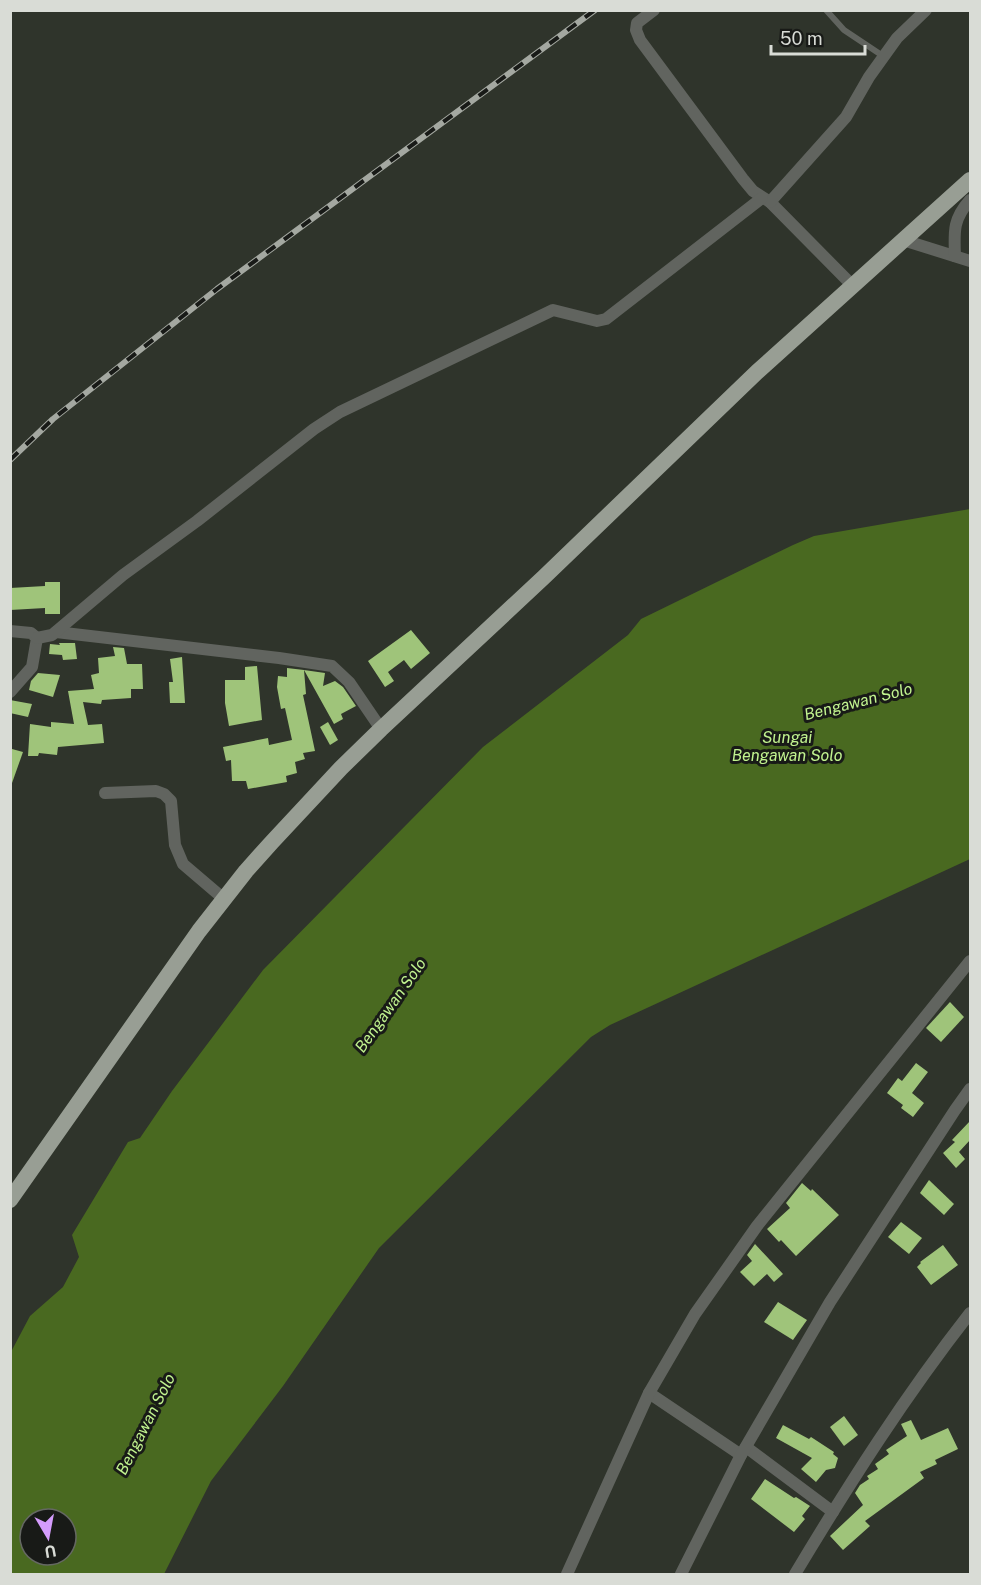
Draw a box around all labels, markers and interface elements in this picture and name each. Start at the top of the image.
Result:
scale bar [771,18,866,56]
text: 50 m [780,28,823,49]
water label: Bengawan Solo [802,679,914,724]
water label: Sungai Bengawan Solo [732,728,843,765]
water label: Bengawan Solo [351,954,430,1056]
water label: Bengawan Solo [112,1370,179,1478]
north arrow [18,1507,78,1567]
text: U [43,1541,58,1562]

